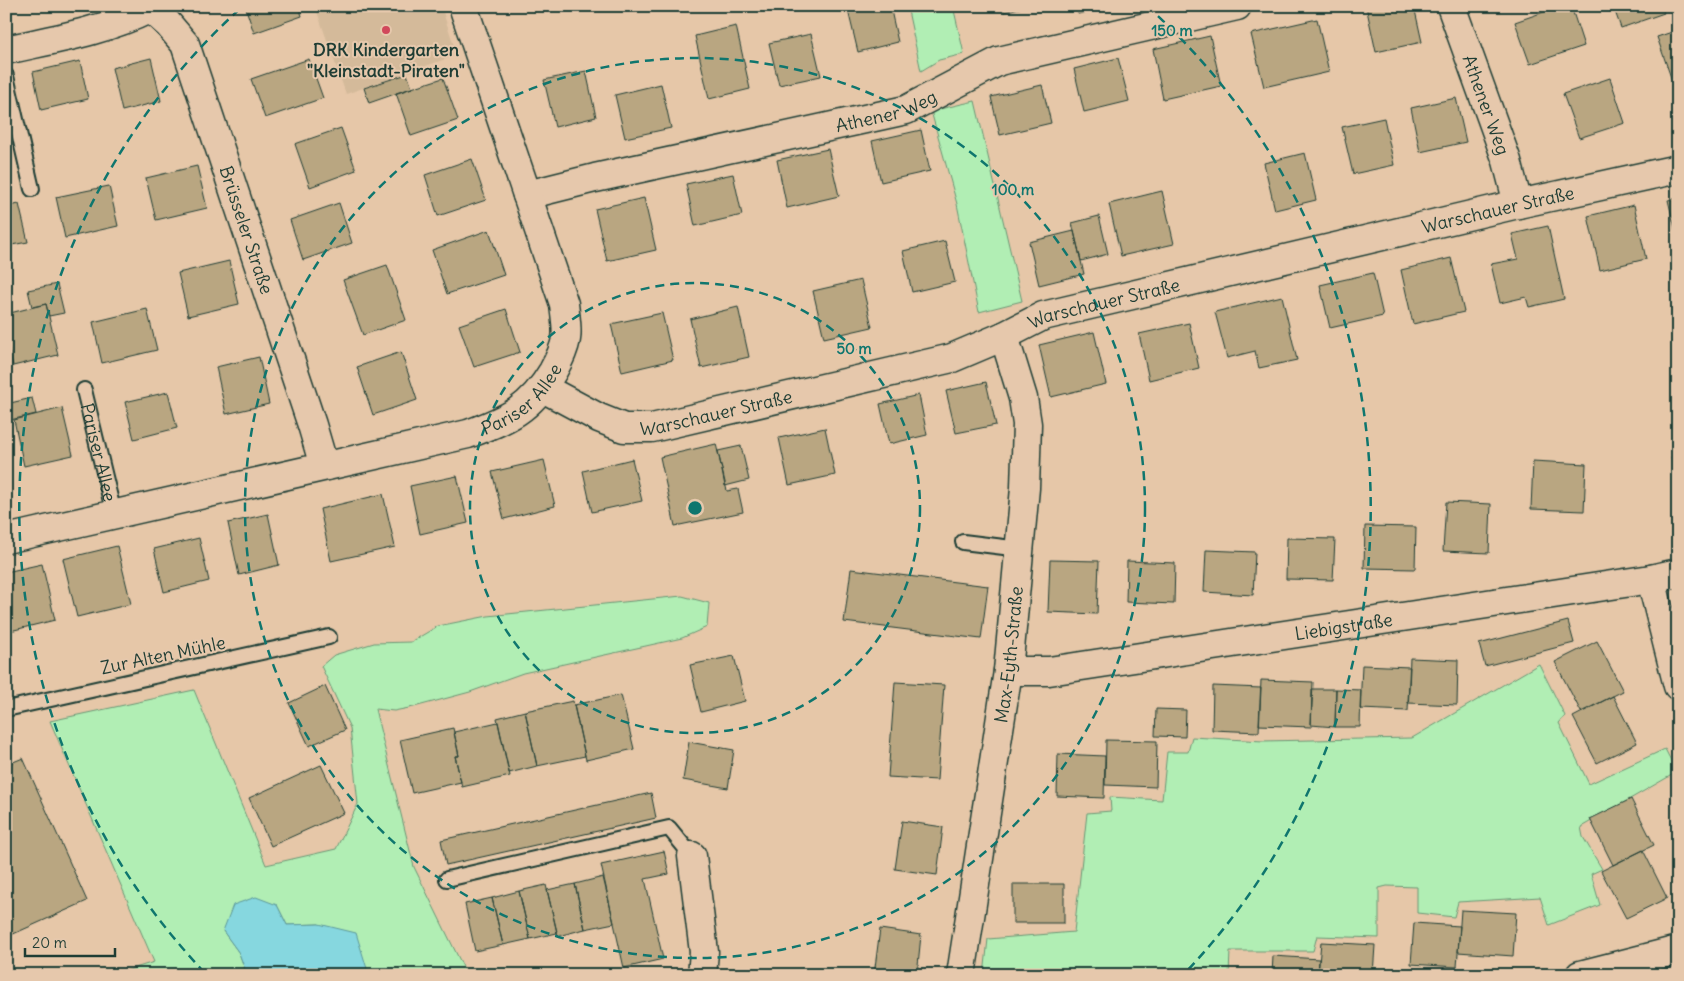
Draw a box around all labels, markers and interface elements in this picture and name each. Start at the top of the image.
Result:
text: 150 m [1151,21,1193,40]
marker: DRK Kindergarten "Kleinstadt-Piraten" [380,24,392,36]
place label: DRK Kindergarten "Kleinstadt-Piraten" [307,38,465,82]
street label: Athener Weg [1458,52,1515,158]
street label: Athener Weg [833,84,941,137]
street label: Brüsseler Straße [215,163,279,297]
text: 100 m [992,180,1034,199]
street label: Warschauer Straße [1419,181,1576,238]
street label: Warschauer Straße [1024,273,1182,333]
text: 50 m [836,339,872,358]
street label: Pariser Allee [478,359,566,439]
street label: Warschauer Straße [640,384,794,440]
street label: Pariser Allee [76,401,122,504]
centre of rings [686,499,704,517]
street label: Max-Eyth-Straße [989,585,1027,724]
street label: Liebigstraße [1293,607,1394,645]
street label: Zur Alten Mühle [99,631,227,679]
scale bar [25,926,115,958]
text: 20 m [32,933,67,952]

